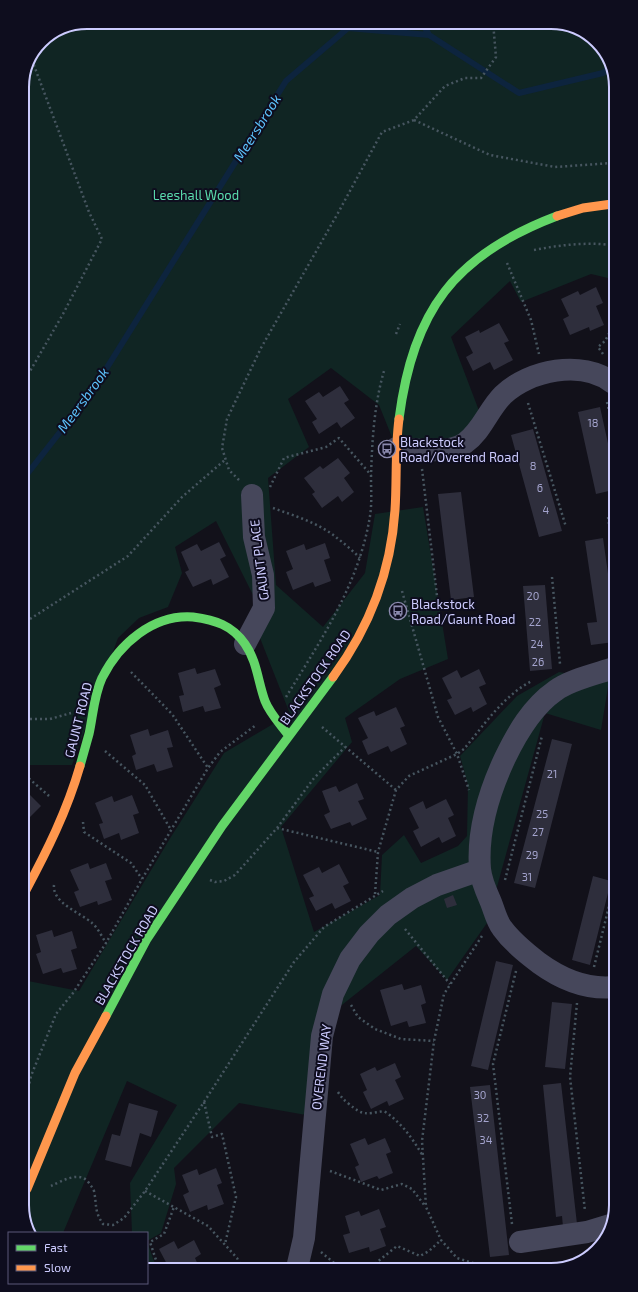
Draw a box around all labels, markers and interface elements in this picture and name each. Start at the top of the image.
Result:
water label: Meersbrook [229,91,284,165]
park label: Leeshall Wood [153,187,239,203]
water label: Meersbrook [53,364,112,436]
house number: 18 [587,416,599,429]
place label: Blackstock Road/Overend Road [400,434,519,465]
bus stop icon: Blackstock Road/Overend Road [377,439,397,459]
house number: 8 [530,459,536,472]
house number: 6 [537,481,543,494]
house number: 4 [543,503,550,516]
street label: GAUNT PLACE [246,519,272,601]
house number: 20 [527,589,539,602]
place label: Blackstock Road/Gaunt Road [411,596,516,627]
bus stop icon: Blackstock Road/Gaunt Road [388,601,408,621]
house number: 22 [529,615,541,628]
street label: BLACKSTOCK ROAD [276,626,354,728]
house number: 24 [531,637,544,650]
house number: 26 [532,655,544,668]
street label: GAUNT ROAD [61,680,95,760]
house number: 21 [547,767,557,780]
house number: 25 [536,807,548,820]
house number: 27 [532,825,544,838]
house number: 29 [526,848,538,861]
house number: 31 [522,870,532,883]
street label: BLACKSTOCK ROAD [91,902,161,1008]
street label: OVEREND WAY [308,1023,334,1111]
house number: 30 [474,1088,486,1101]
house number: 32 [477,1111,489,1124]
house number: 34 [480,1133,493,1146]
legend [8,1232,148,1284]
text: Fast [44,1240,68,1254]
text: Slow [44,1260,71,1274]

